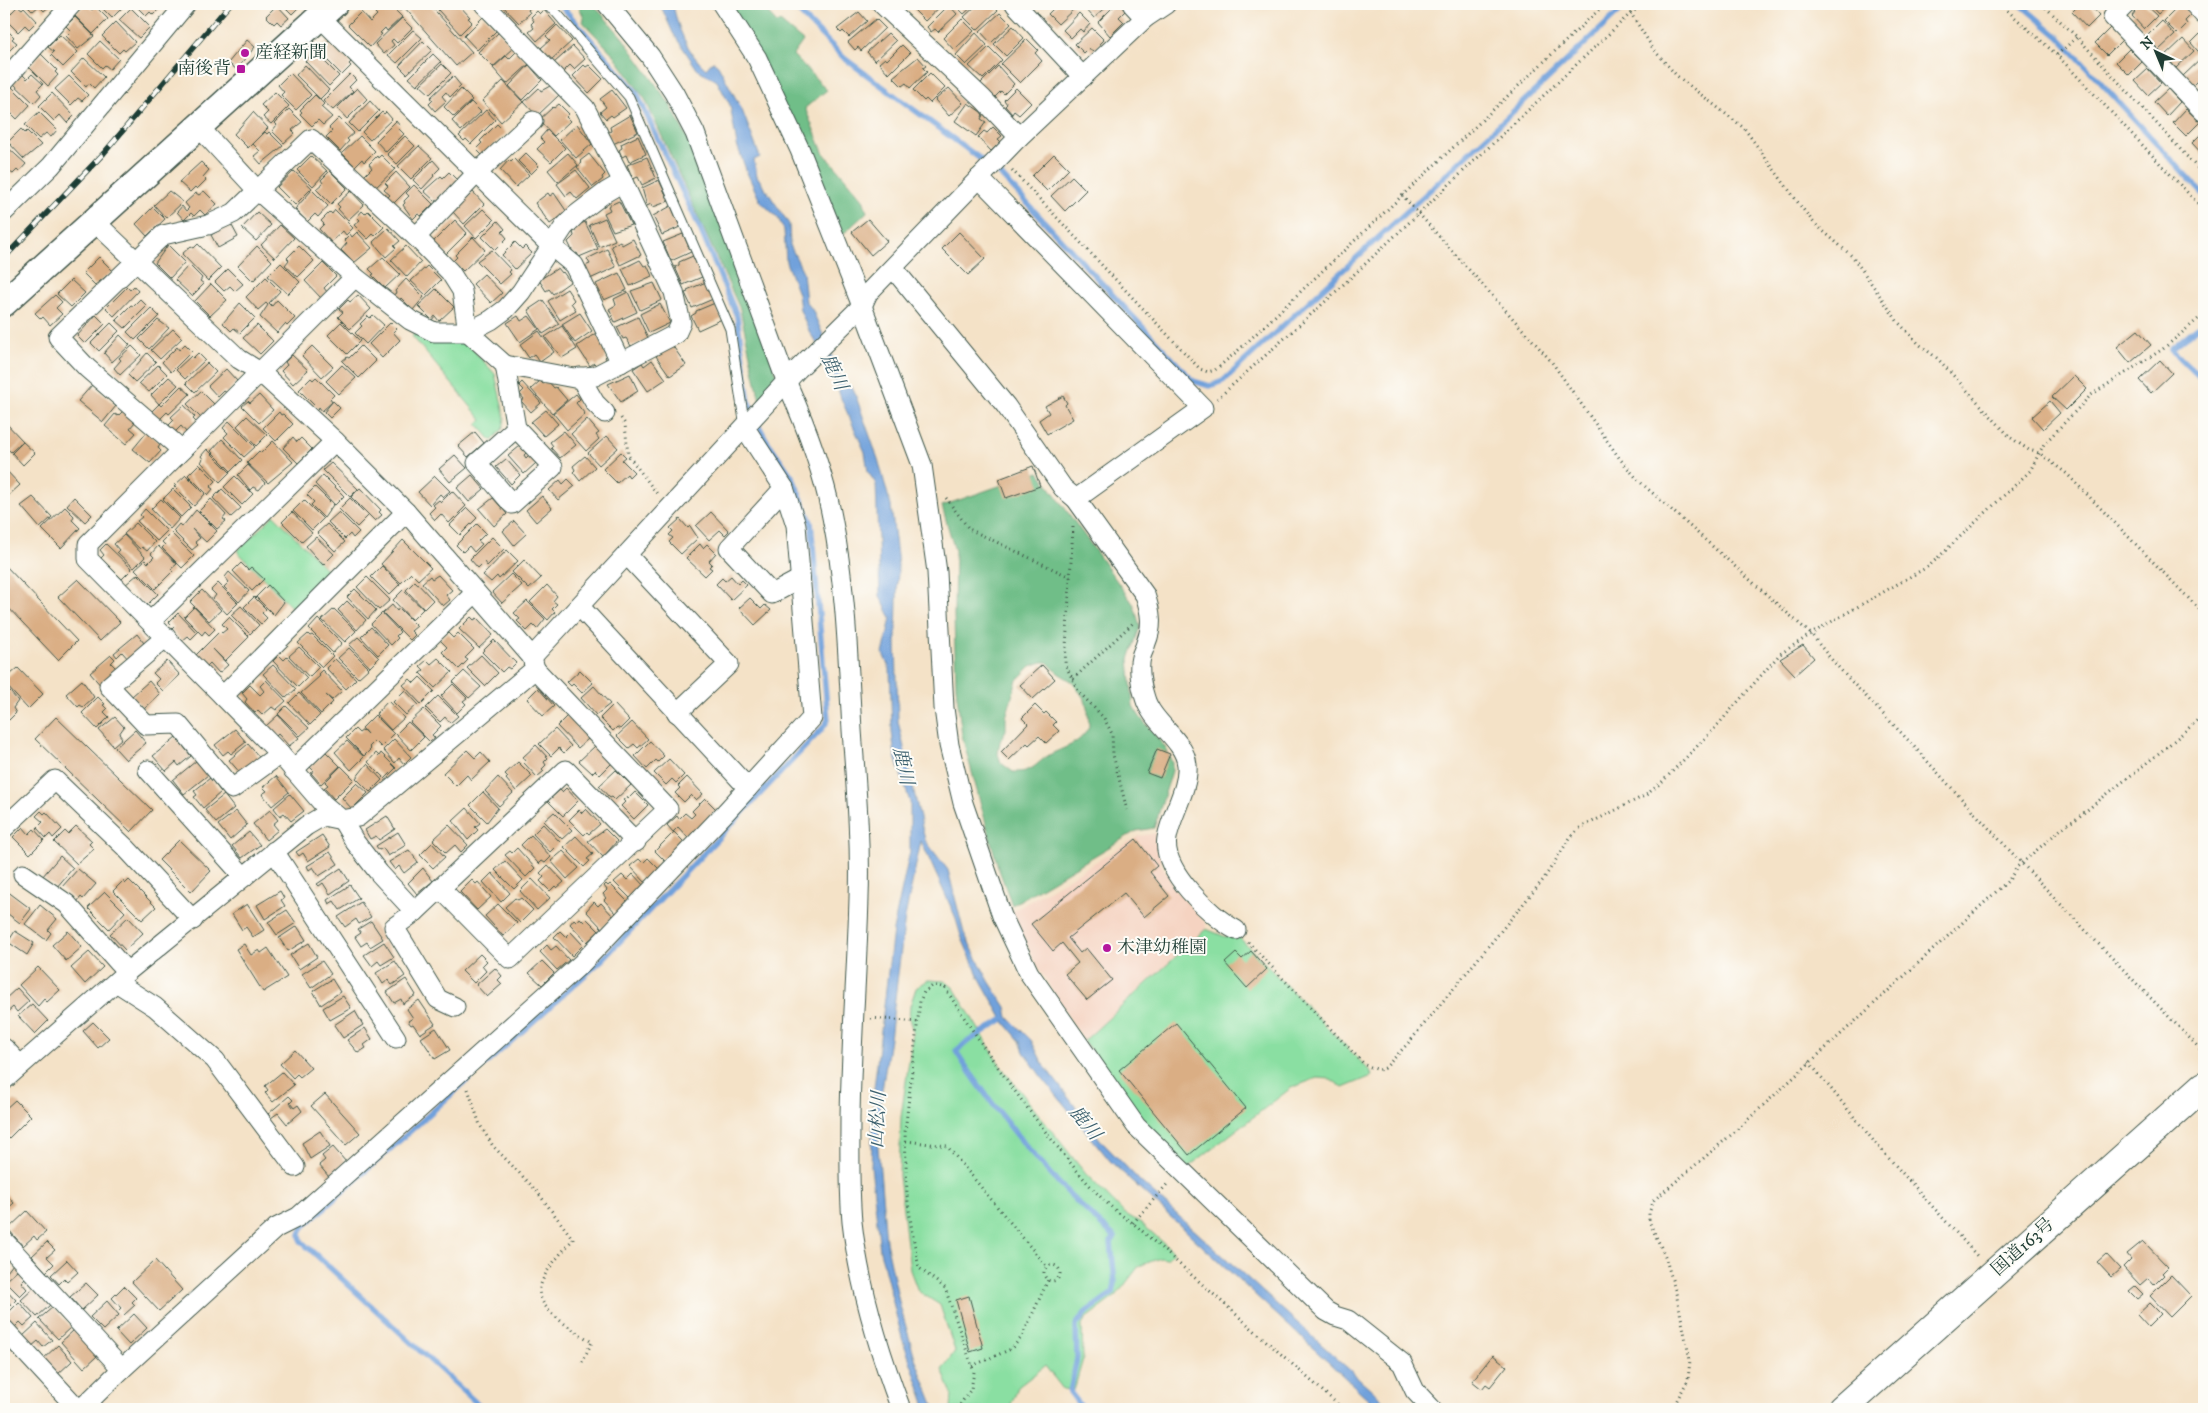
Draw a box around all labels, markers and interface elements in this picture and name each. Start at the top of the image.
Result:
north arrow [2130,28,2180,78]
text: N [2137,33,2158,54]
place label: 産経新聞 [255,42,327,64]
marker: 産経新聞 [239,47,251,59]
place label: 南後背 [177,58,231,80]
marker: 南後背 [235,63,247,75]
water label: 鹿川 [816,350,853,396]
water label: 鹿川 [888,745,919,789]
place label: 木津幼稚園 [1117,937,1207,959]
marker: 木津幼稚園 [1101,942,1113,954]
water label: 山松川 [865,1089,891,1149]
water label: 鹿川 [1064,1101,1107,1147]
street label: 国道163号 [1987,1213,2059,1281]

